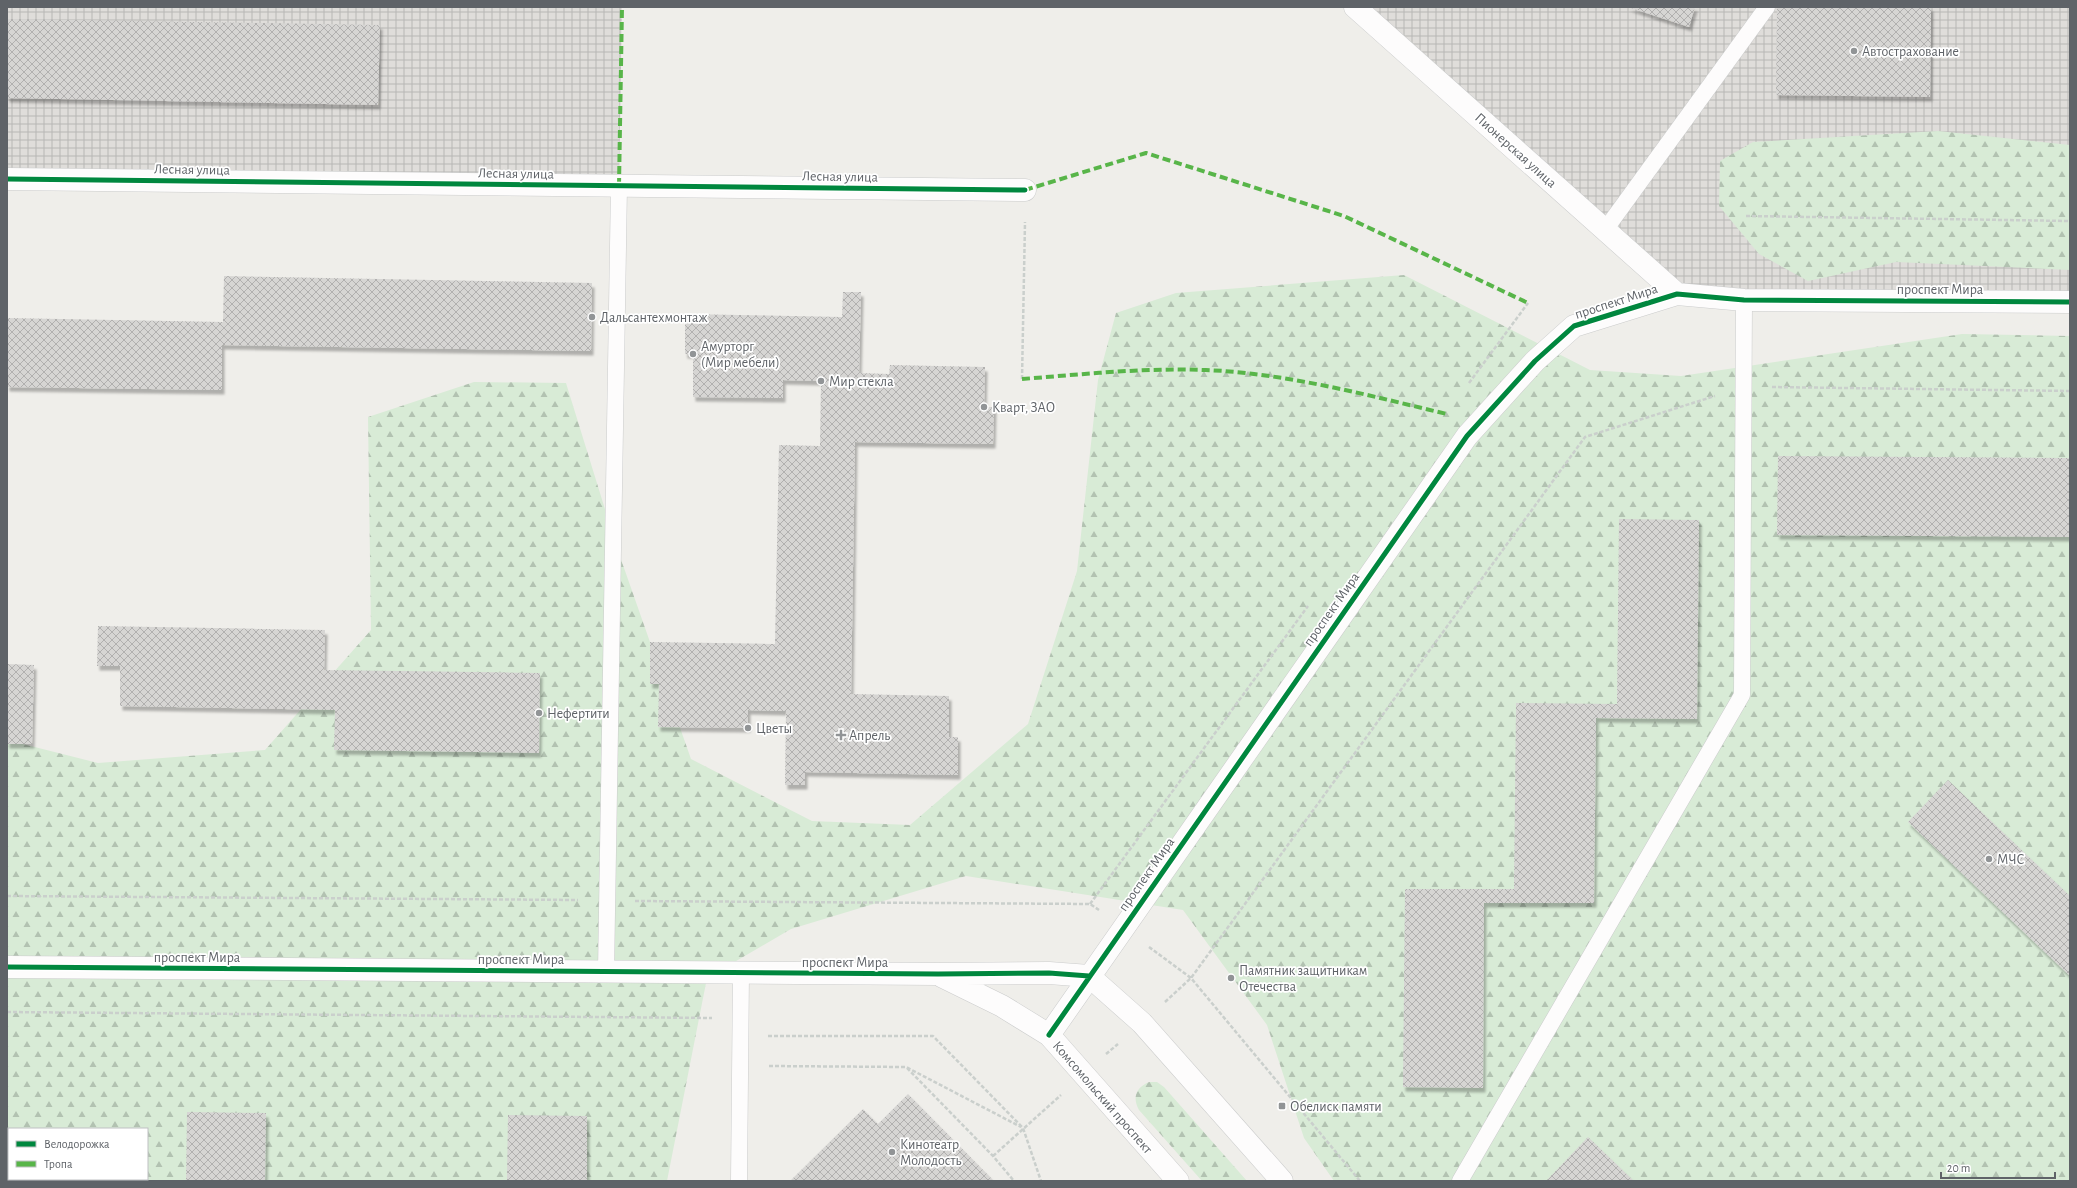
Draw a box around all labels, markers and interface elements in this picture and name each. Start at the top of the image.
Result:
place label: Автострахование [1862,45,1959,59]
marker: Автострахование [1849,46,1859,56]
street label: Пионерская улица [1472,111,1559,191]
street label: Лесная улица [154,162,231,178]
street label: Лесная улица [478,166,555,182]
street label: Лесная улица [802,169,879,185]
street label: проспект Мира [1573,282,1660,322]
street label: проспект Мира [1897,283,1984,297]
place label: Дальсантехмонтаж [600,311,707,325]
marker: Дальсантехмонтаж [587,312,597,322]
place label: Амурторг (Мир мебели) [701,340,780,370]
marker: Амурторг (Мир мебели) [688,349,698,359]
place label: Мир стекла [829,375,894,389]
marker: Мир стекла [816,376,826,386]
place label: Кварт, ЗАО [992,401,1055,415]
marker: Кварт, ЗАО [979,402,989,412]
street label: проспект Мира [1301,570,1363,649]
place label: Нефертити [547,707,610,721]
marker: Нефертити [534,708,544,718]
place label: Цветы [756,722,792,736]
marker: Цветы [743,723,753,733]
place label: Апрель [849,729,890,743]
marker: Апрель [836,730,846,740]
street label: проспект Мира [1116,835,1178,914]
place label: МЧС [1997,853,2024,867]
marker: МЧС [1984,854,1994,864]
street label: проспект Мира [154,951,241,965]
street label: проспект Мира [478,953,565,967]
street label: проспект Мира [802,956,889,970]
place label: Памятник защитникам Отечества [1239,964,1367,994]
marker: Памятник защитникам Отечества [1226,973,1236,983]
street label: Комсомольский проспект [1050,1039,1155,1157]
place label: Обелиск памяти [1290,1100,1382,1114]
marker: Обелиск памяти [1277,1101,1287,1111]
legend [8,1128,148,1180]
text: Велодорожка [44,1138,110,1150]
place label: Кинотеатр Молодость [900,1138,962,1168]
marker: Кинотеатр Молодость [887,1147,897,1157]
scale bar [1941,1154,2055,1180]
text: Тропа [44,1158,73,1170]
text: 20 m [1947,1162,1970,1174]

